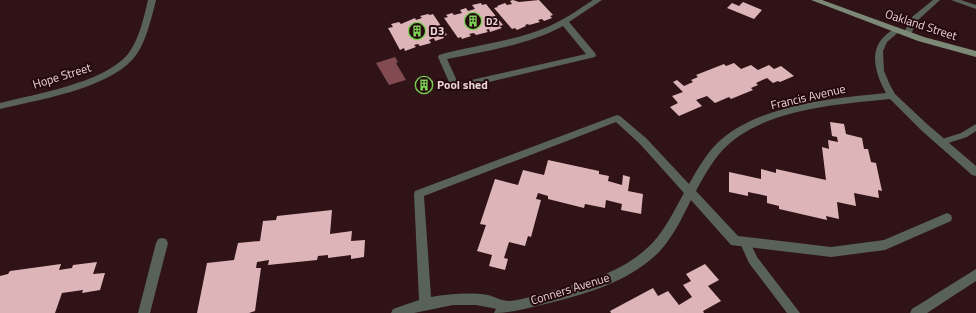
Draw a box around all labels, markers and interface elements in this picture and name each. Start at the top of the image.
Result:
street label: Oakland Street [883,4,960,45]
building icon: D2 [463,11,483,31]
place label: D2 [486,14,498,29]
building icon: D3 [407,21,427,41]
place label: D3 [430,21,444,40]
street label: Hope Street [30,57,94,93]
building icon: Pool shed [414,75,434,95]
place label: Pool shed [437,75,488,94]
street label: Francis Avenue [769,79,847,114]
street label: Conners Avenue [528,268,612,310]

